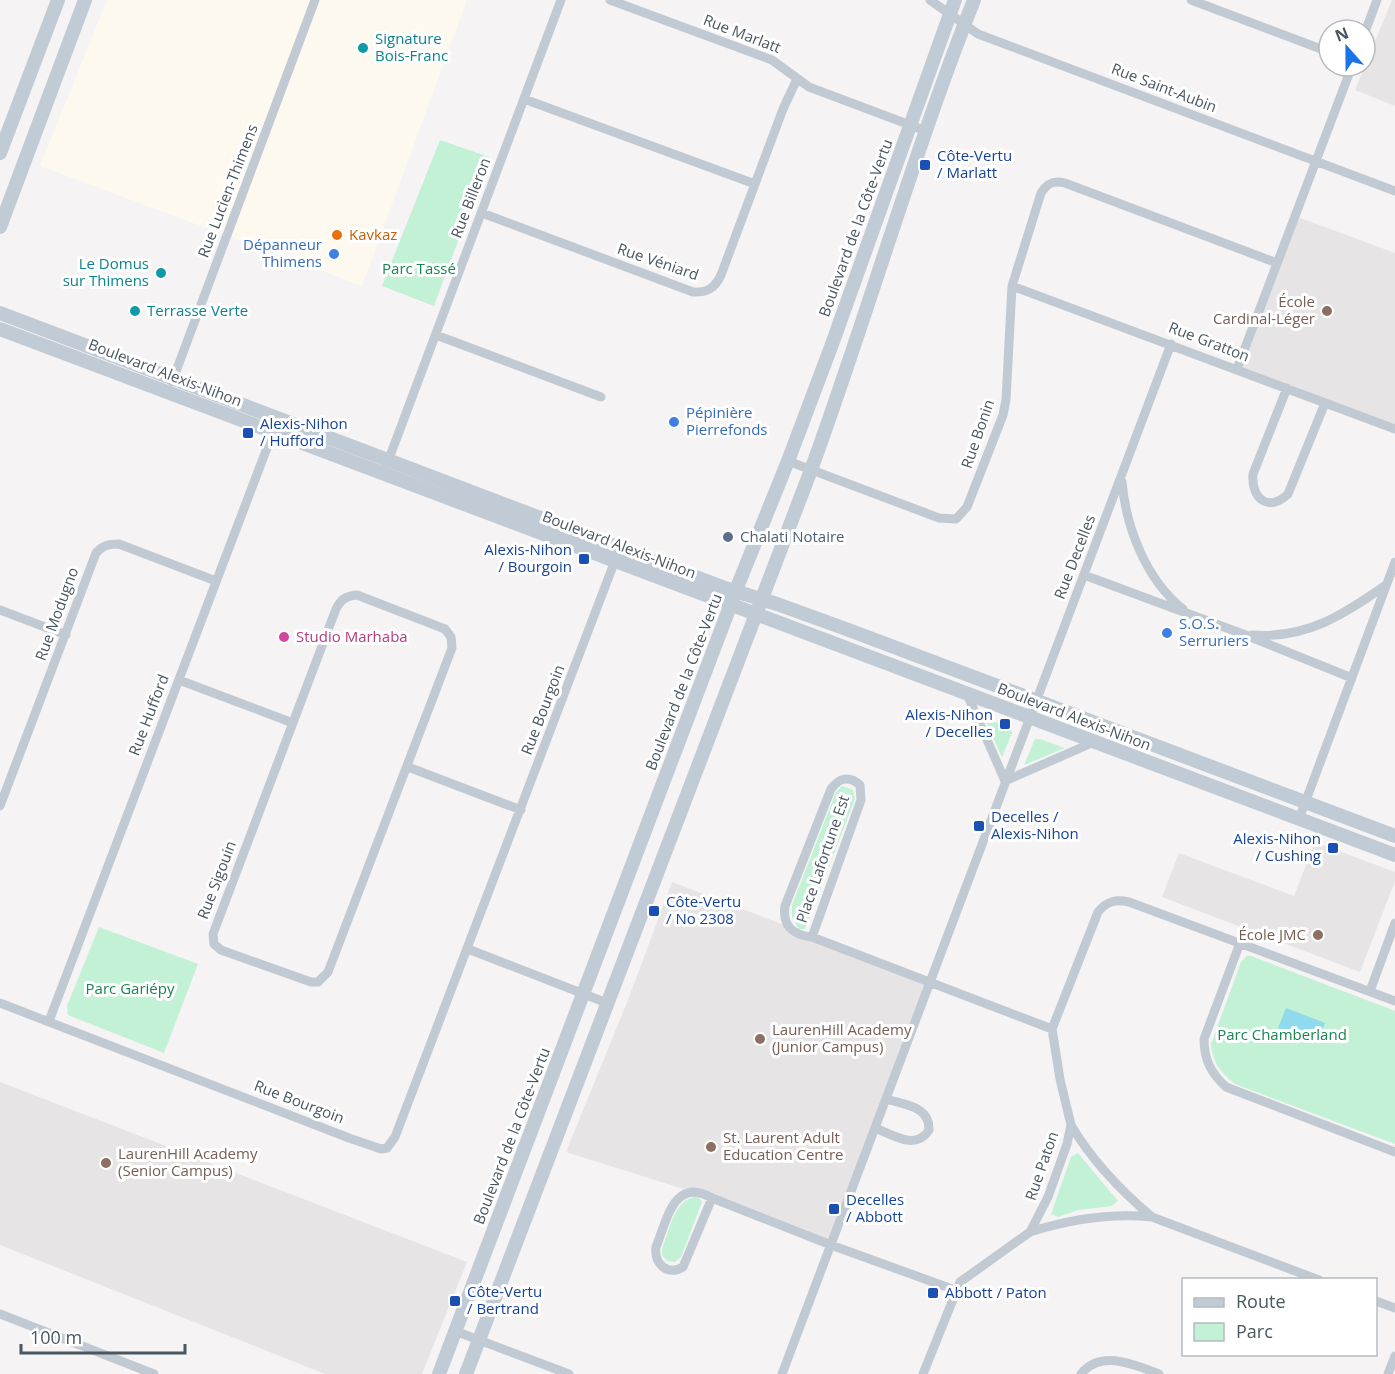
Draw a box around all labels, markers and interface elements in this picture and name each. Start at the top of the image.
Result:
street label: Rue Marlatt [701,9,784,57]
north arrow [1317,18,1377,78]
text: N [1332,21,1352,47]
place label: Signature Bois-Franc [375,28,448,65]
marker: Signature Bois-Franc [356,41,370,55]
street label: Rue Saint-Aubin [1109,58,1220,116]
street label: Rue Lucien-Thimens [192,121,262,260]
street label: Boulevard de la Côte-Vertu [814,136,897,319]
place label: Côte-Vertu / Marlatt [937,145,1012,182]
street label: Rue Billeron [446,155,495,241]
marker: Côte-Vertu / Marlatt [918,158,932,172]
place label: Kavkaz [349,224,397,244]
marker: Kavkaz [330,228,344,242]
place label: Dépanneur Thimens [243,234,322,271]
street label: Rue Véniard [615,238,702,284]
marker: Dépanneur Thimens [327,247,341,261]
place label: Le Domus sur Thimens [63,253,149,290]
park label: Parc Tassé [382,258,456,278]
marker: Le Domus sur Thimens [154,266,168,280]
place label: École Cardinal-Léger [1213,291,1315,328]
place label: Terrasse Verte [147,300,248,320]
marker: Terrasse Verte [128,304,142,318]
marker: École Cardinal-Léger [1320,304,1334,318]
street label: Rue Gratton [1166,316,1253,366]
street label: Boulevard Alexis-Nihon [86,334,245,411]
street label: Rue Bonin [956,397,998,471]
place label: Pépinière Pierrefonds [686,402,768,439]
place label: Alexis-Nihon / Hufford [260,413,348,450]
marker: Pépinière Pierrefonds [667,415,681,429]
marker: Alexis-Nihon / Hufford [241,426,255,440]
street label: Boulevard Alexis-Nihon [540,506,699,583]
street label: Rue Decelles [1049,512,1099,602]
place label: Chalati Notaire [740,526,844,546]
marker: Chalati Notaire [721,530,735,544]
place label: Alexis-Nihon / Bourgoin [484,539,572,576]
marker: Alexis-Nihon / Bourgoin [577,552,591,566]
street label: Rue Modugno [30,564,82,663]
street label: Boulevard de la Côte-Vertu [640,590,726,773]
place label: S.O.S. Serruriers [1179,613,1249,650]
place label: Studio Marhaba [296,626,408,646]
marker: S.O.S. Serruriers [1160,626,1174,640]
marker: Studio Marhaba [277,630,291,644]
street label: Rue Bourgoin [516,662,568,758]
street label: Rue Hufford [123,671,173,758]
street label: Boulevard Alexis-Nihon [995,678,1154,755]
place label: Alexis-Nihon / Decelles [905,704,993,741]
marker: Alexis-Nihon / Decelles [998,717,1012,731]
street label: Place Lafortune Est [791,792,853,925]
place label: Decelles / Alexis-Nihon [991,806,1079,843]
marker: Decelles / Alexis-Nihon [972,819,986,833]
place label: Alexis-Nihon / Cushing [1233,828,1321,865]
street label: Rue Sigouin [192,838,240,922]
marker: Alexis-Nihon / Cushing [1326,841,1340,855]
place label: Côte-Vertu / No 2308 [666,891,741,928]
marker: Côte-Vertu / No 2308 [647,904,661,918]
place label: École JMC [1238,924,1306,944]
marker: École JMC [1311,928,1325,942]
park label: Parc Gariépy [86,978,175,998]
place label: LaurenHill Academy (Junior Campus) [772,1019,912,1056]
park label: Parc Chamberland [1217,1024,1347,1044]
marker: LaurenHill Academy (Junior Campus) [753,1032,767,1046]
street label: Boulevard de la Côte-Vertu [468,1044,554,1227]
street label: Rue Bourgoin [251,1075,347,1127]
place label: St. Laurent Adult Education Centre [723,1127,843,1164]
street label: Rue Paton [1020,1129,1062,1203]
marker: St. Laurent Adult Education Centre [704,1140,718,1154]
place label: LaurenHill Academy (Senior Campus) [118,1143,258,1180]
marker: LaurenHill Academy (Senior Campus) [99,1156,113,1170]
place label: Decelles / Abbott [846,1189,904,1226]
marker: Decelles / Abbott [827,1202,841,1216]
legend [1182,1278,1377,1356]
place label: Côte-Vertu / Bertrand [467,1281,542,1318]
place label: Abbott / Paton [945,1282,1047,1302]
marker: Abbott / Paton [926,1286,940,1300]
text: Route [1236,1289,1286,1313]
marker: Côte-Vertu / Bertrand [448,1294,462,1308]
scale bar [21,1317,184,1355]
text: Parc [1236,1319,1273,1343]
text: 100 m [30,1325,82,1349]

